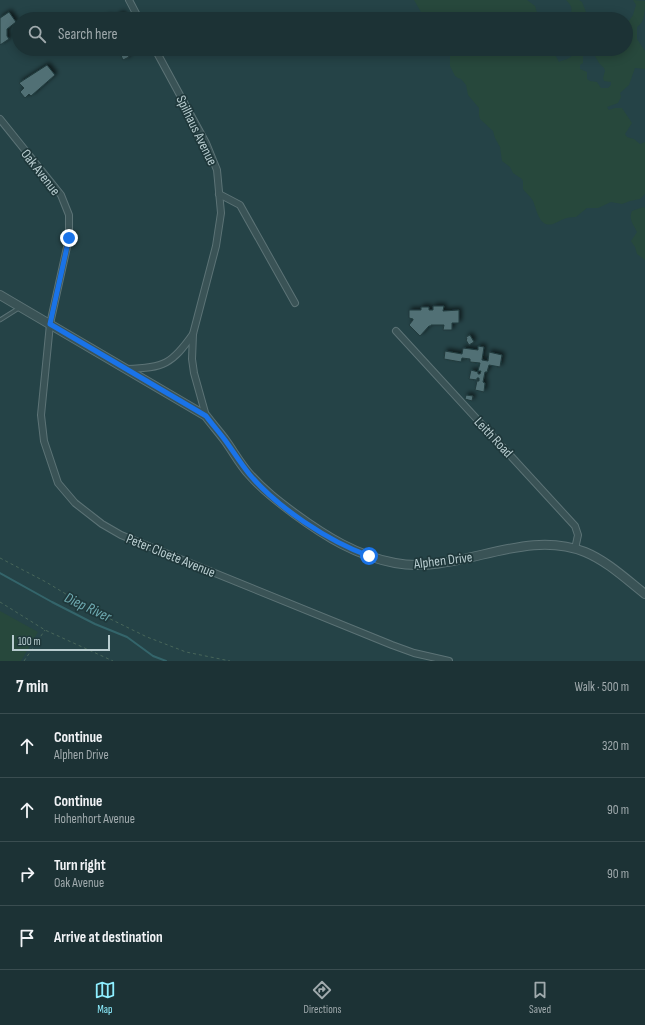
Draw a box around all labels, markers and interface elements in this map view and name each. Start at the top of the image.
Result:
search box [12,12,633,56]
icon: search [26,23,48,45]
text: Search here [58,25,118,44]
street label: Spilhaus Avenue [172,92,221,168]
street label: Oak Avenue [17,146,64,199]
route end [60,229,78,247]
street label: Leith Road [471,414,517,461]
street label: Peter Cloete Avenue [124,530,218,581]
route start [360,547,378,565]
street label: Alphen Drive [412,548,473,573]
water label: Diep River [61,588,115,627]
scale bar [12,633,110,652]
text: 100 m [18,635,40,648]
text: 7 min [16,677,48,697]
text: Walk · 500 m [575,679,629,695]
text: Continue [54,728,103,747]
icon: ahead [16,735,38,757]
text: 320 m [602,738,629,754]
text: Alphen Drive [54,747,109,763]
text: Continue [54,792,103,811]
icon: ahead [16,799,38,821]
text: 90 m [607,802,629,818]
text: Hohenhort Avenue [54,811,135,827]
text: Turn right [54,856,106,875]
icon: right [16,863,38,885]
text: 90 m [607,866,629,882]
text: Oak Avenue [54,875,104,891]
icon: arrive [16,927,38,949]
text: Arrive at destination [54,928,163,947]
tab: Map [94,979,116,1016]
tab: Directions [304,979,341,1016]
tab: Saved [529,979,551,1016]

